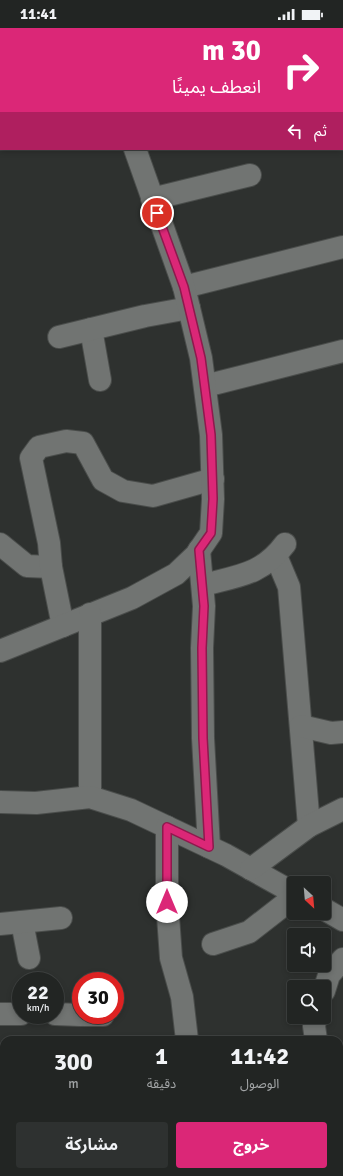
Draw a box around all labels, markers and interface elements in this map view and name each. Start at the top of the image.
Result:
text: 11:41 [20,5,57,23]
text: 30 m [202,34,261,68]
icon: right [275,44,327,96]
text: انعطف يمينًا [172,76,261,98]
icon: left [284,120,306,142]
text: ثم [314,122,327,140]
pin [140,196,174,230]
icon: arrive [146,202,168,224]
north arrow [287,876,331,920]
map controls [287,876,331,1024]
position arrow [146,881,188,923]
button: sound [287,928,331,972]
speed limit sign: 30 [72,972,124,1024]
text: 22 [27,980,49,1005]
button: search [287,980,331,1024]
text: km/h [27,1002,49,1014]
text: 1 [155,1041,168,1071]
text: 11:42 [230,1041,289,1071]
text: 300 [54,1047,93,1077]
text: m [68,1076,79,1092]
text: دقيقة [147,1076,176,1092]
text: الوصول [240,1076,279,1092]
button: مشاركة [16,1122,168,1168]
button: خروج [176,1122,327,1168]

